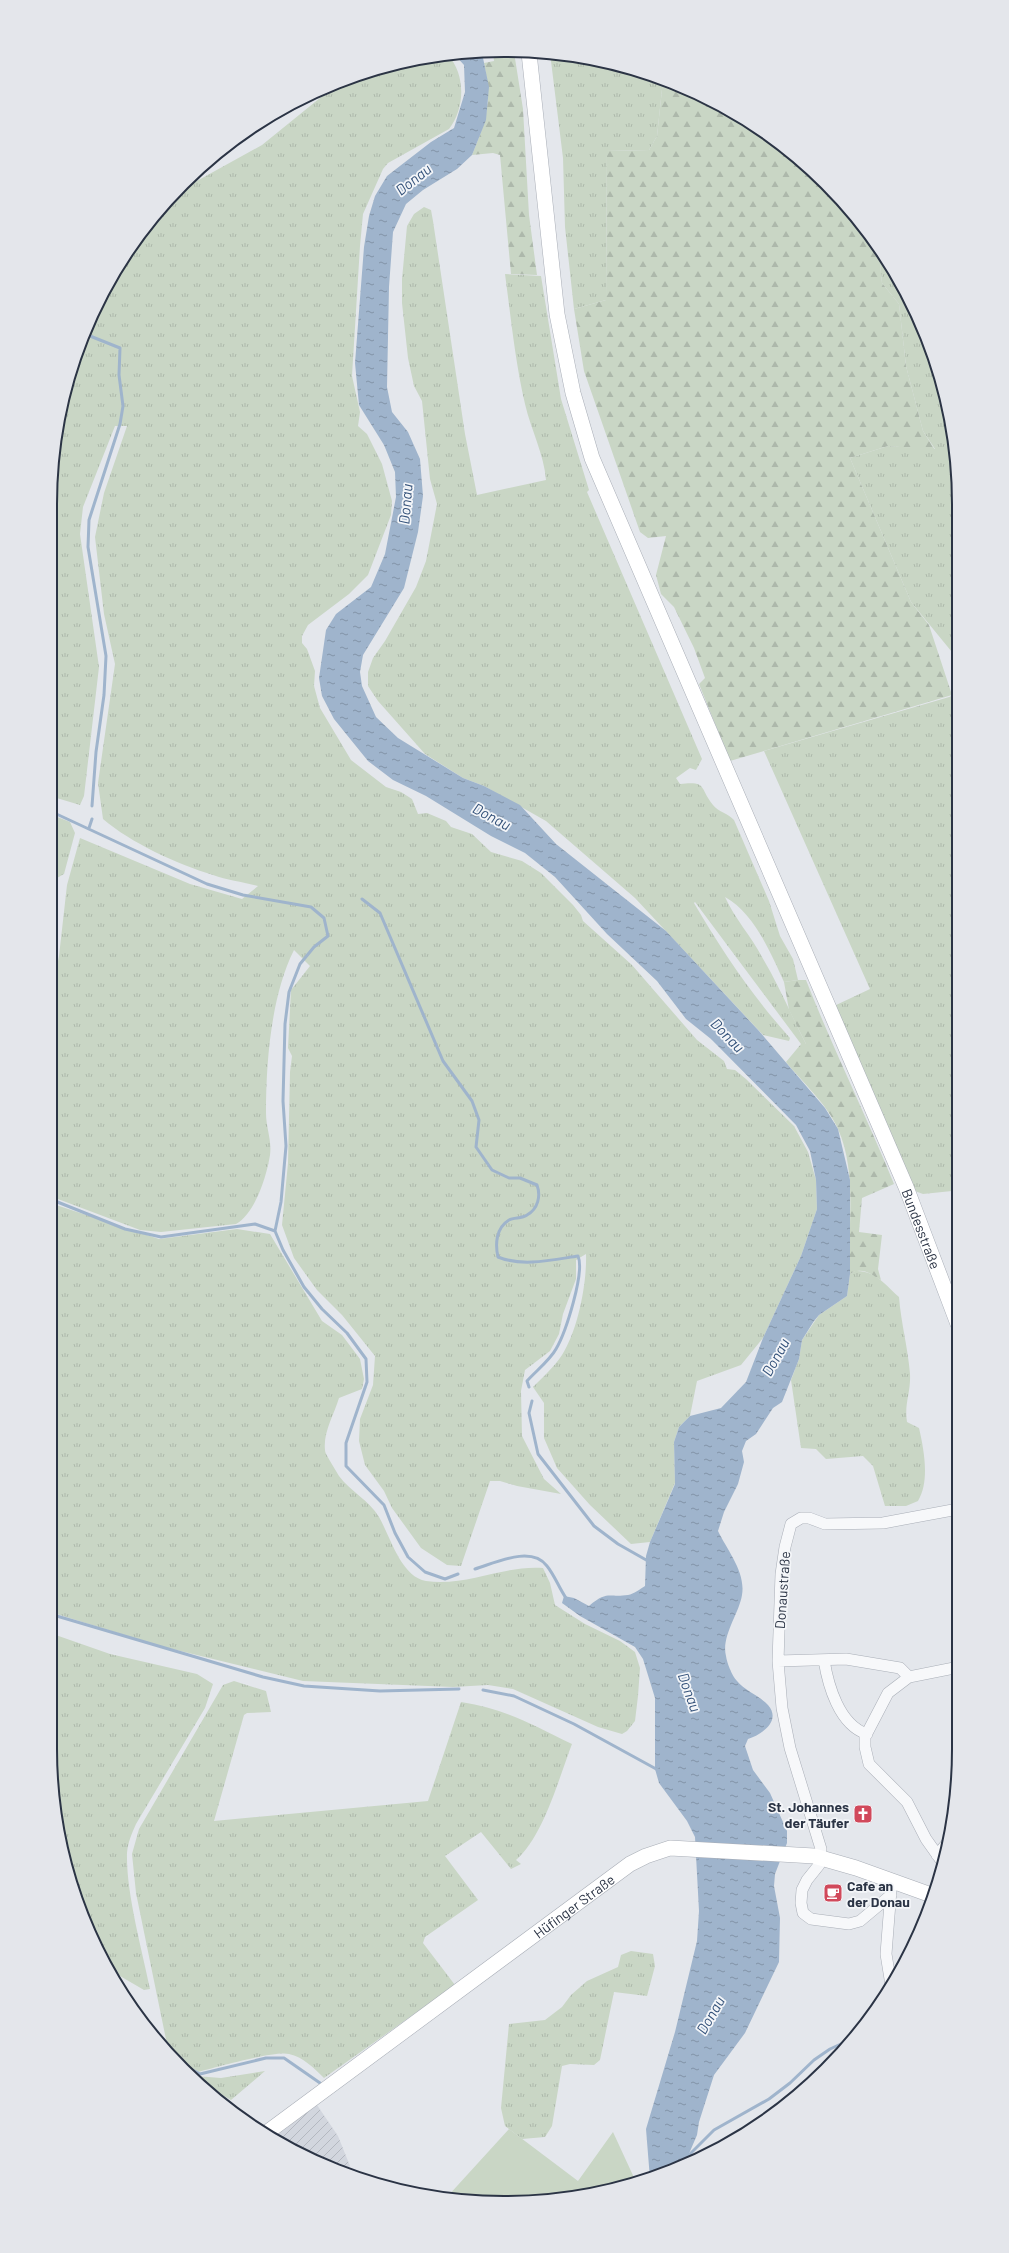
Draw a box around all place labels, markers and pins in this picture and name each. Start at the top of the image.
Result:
place label: St. Johannes der Täufer [768,1798,850,1831]
church icon: St. Johannes der Täufer [852,1803,874,1825]
place label: Cafe an der Donau [847,1877,910,1910]
cafe icon: Cafe an der Donau [822,1882,844,1904]

